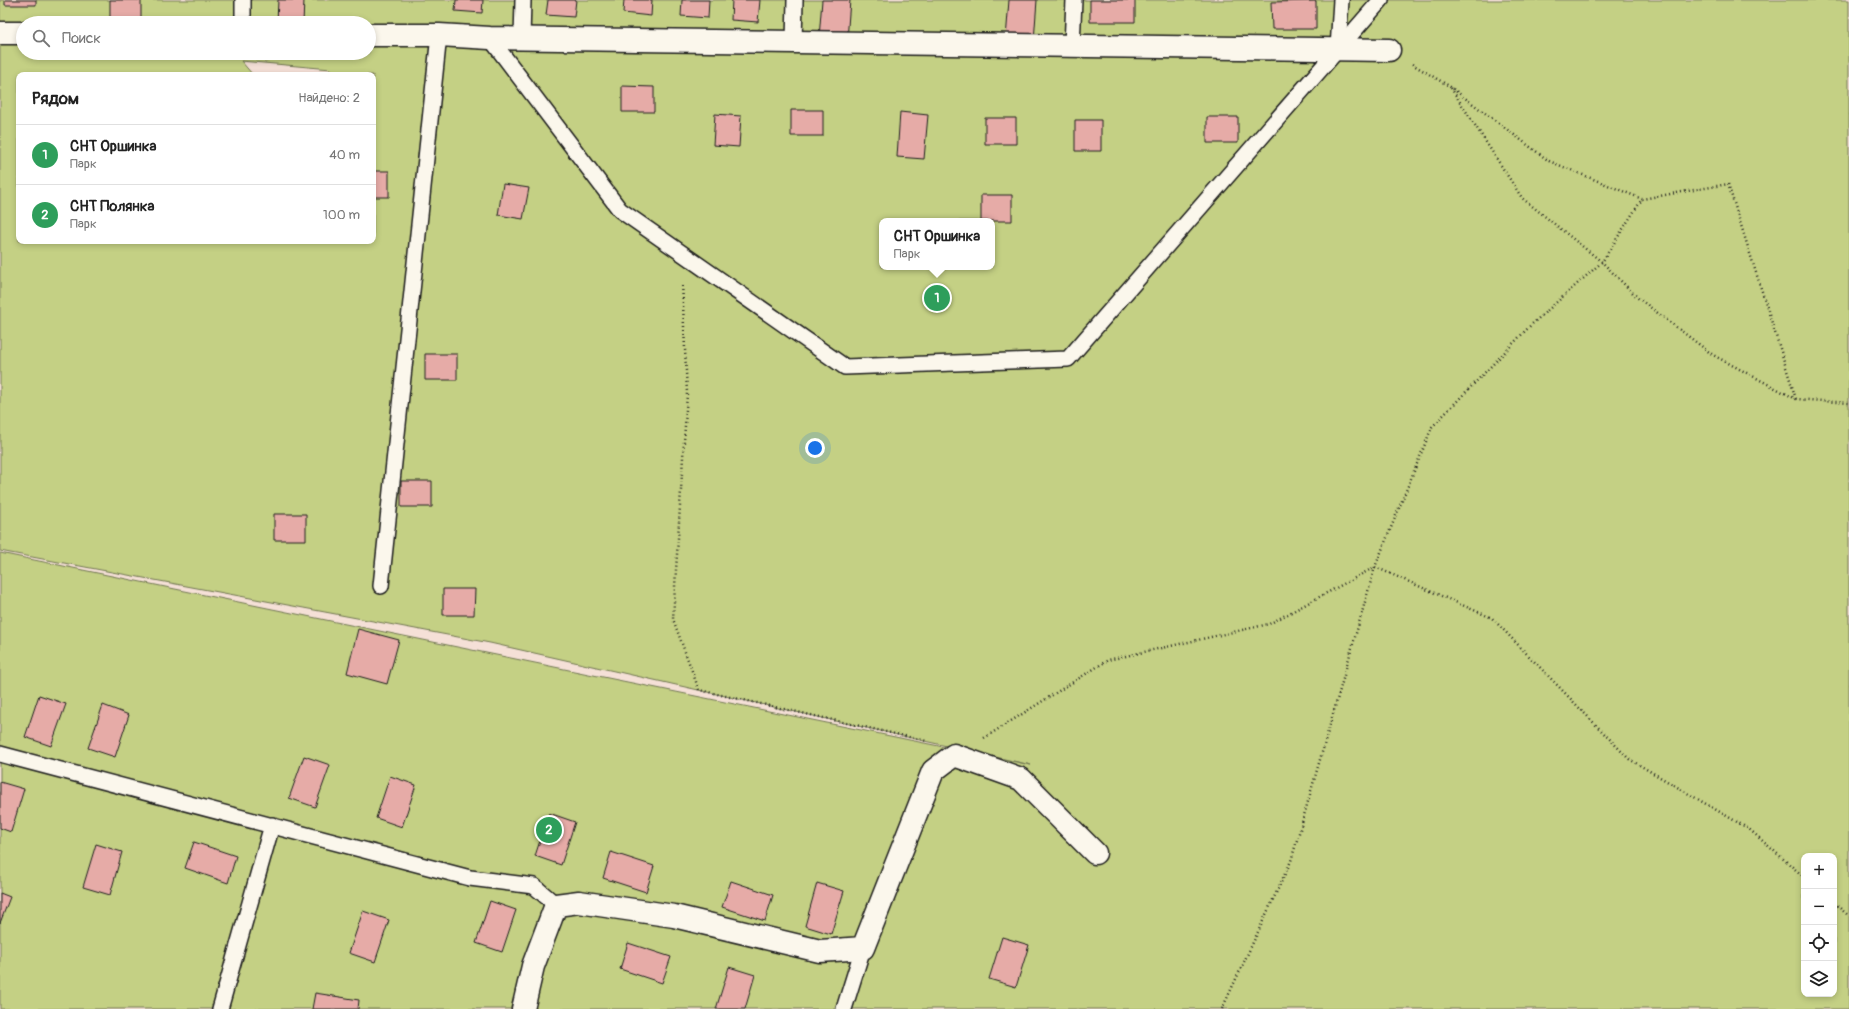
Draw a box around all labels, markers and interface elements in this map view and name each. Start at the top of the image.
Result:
search box [16,16,376,60]
icon: search [30,27,52,49]
text: Поиск [62,29,101,48]
text: Рядом [32,88,79,109]
text: Найдено: 2 [298,90,360,106]
text: СНТ Оршинка [70,137,156,156]
text: 1 [42,147,48,163]
text: 40 m [329,147,360,163]
text: Парк [70,156,97,172]
text: СНТ Полянка [70,197,155,216]
text: 2 [41,207,49,223]
text: 100 m [323,207,360,223]
text: Парк [70,216,97,232]
popup [879,218,995,270]
text: СНТ Оршинка [894,227,980,246]
text: Парк [894,246,920,262]
pin: 1 [924,283,950,313]
your location [805,438,825,458]
pin: 2 [536,815,562,845]
map controls [1801,853,1837,997]
button: + [1801,853,1837,889]
button: − [1801,889,1837,925]
button: locate [1801,925,1837,961]
button: layers [1801,961,1837,997]

